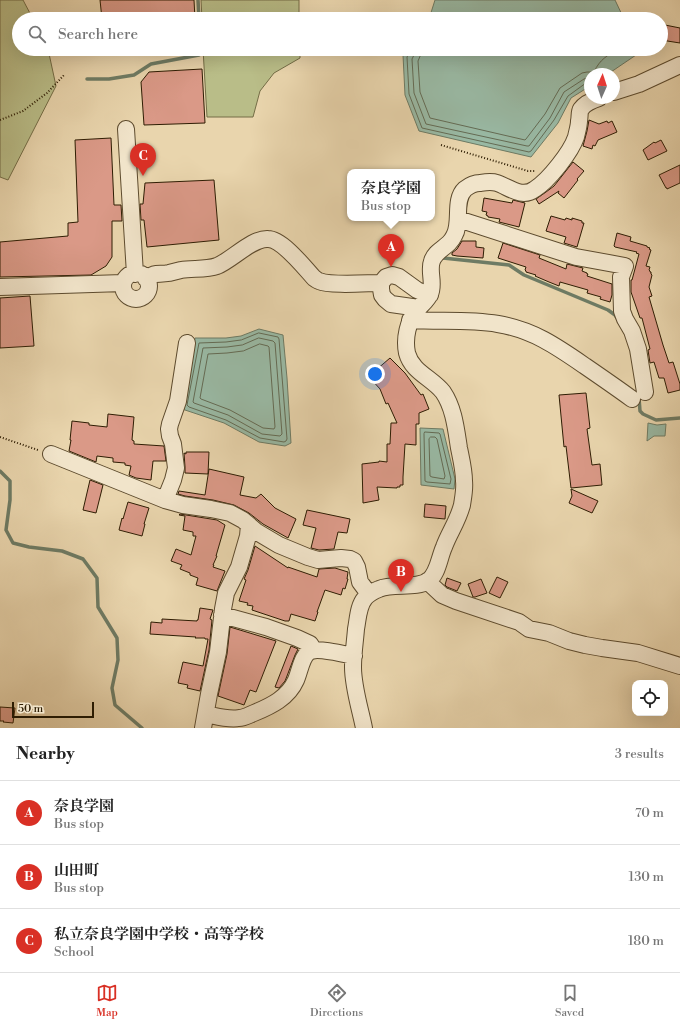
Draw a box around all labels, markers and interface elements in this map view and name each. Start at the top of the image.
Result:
search box [12,12,668,56]
icon: search [26,23,48,45]
text: Search here [58,25,138,44]
north arrow [584,68,620,104]
pin: C [130,143,156,176]
popup [347,169,435,221]
text: 奈良学園 [361,179,421,198]
text: Bus stop [361,198,411,214]
pin: A [378,234,404,267]
your location [365,364,385,384]
pin: B [388,559,414,592]
map controls [632,680,668,716]
button: locate [632,680,668,716]
scale bar [12,700,94,719]
text: 50 m [18,702,43,716]
text: Nearby [16,743,75,765]
text: 3 results [615,746,664,762]
text: 奈良学園 [54,797,114,816]
text: A [24,805,34,821]
text: 70 m [635,805,664,821]
text: Bus stop [54,816,104,832]
text: 山田町 [54,861,99,880]
text: B [24,869,34,885]
text: 130 m [629,869,664,885]
text: Bus stop [54,880,104,896]
text: 私立奈良学園中学校・高等学校 [54,925,264,944]
text: C [24,933,34,949]
text: 180 m [628,933,664,949]
text: School [54,944,94,960]
tab: Map [96,982,118,1020]
tab: Directions [310,982,363,1020]
tab: Saved [555,982,584,1020]

